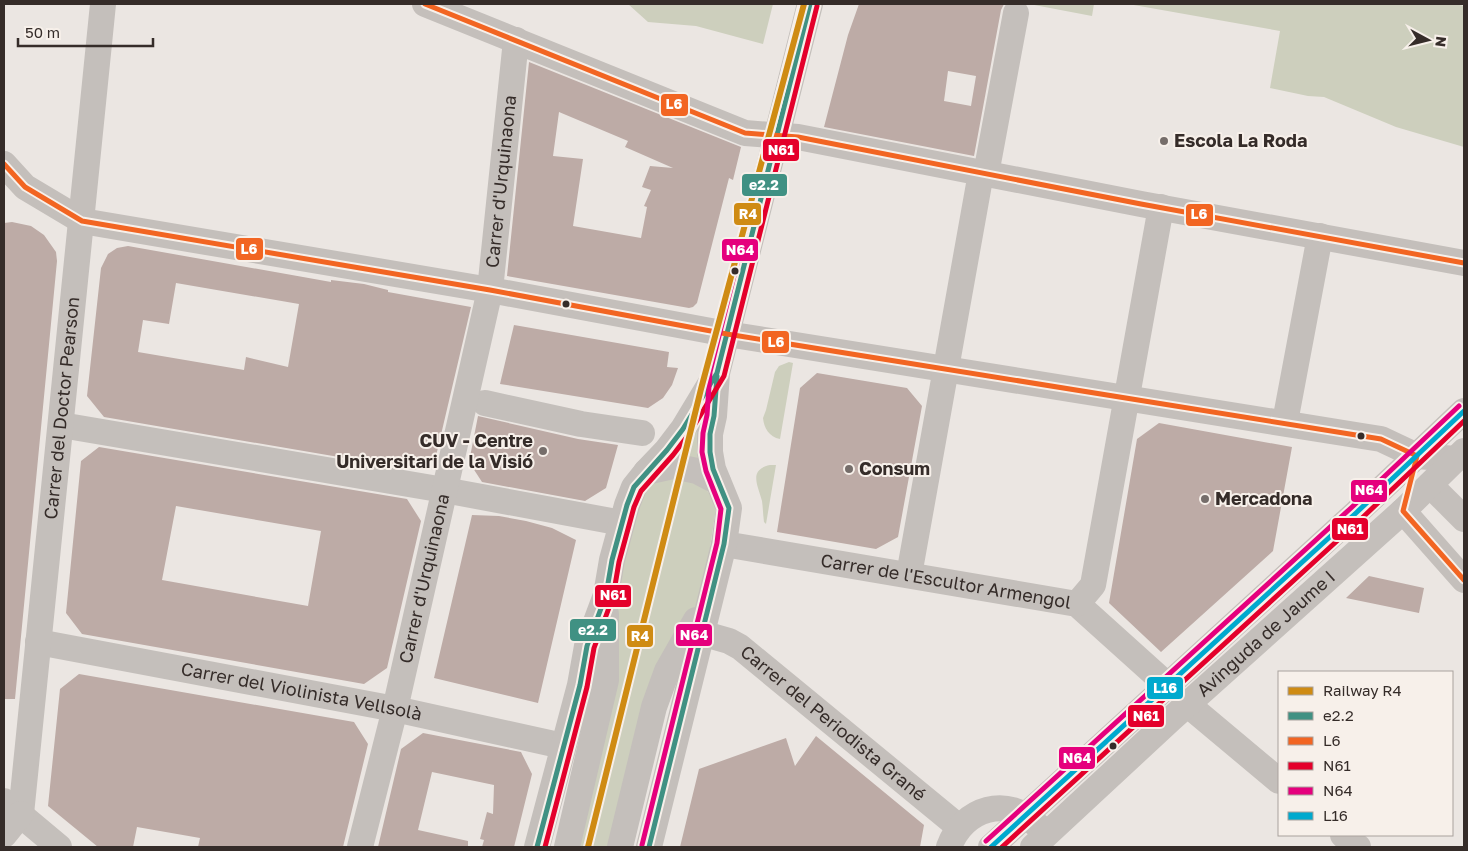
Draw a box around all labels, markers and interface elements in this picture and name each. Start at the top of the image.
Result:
scale bar [18,15,152,47]
north arrow [1403,15,1453,65]
text: 50 m [25,23,60,41]
text: N [1432,35,1450,48]
line badge: L6 [660,93,689,117]
street label: Carrer d'Urquinaona [480,94,520,269]
text: L6 [666,95,683,112]
place label: Escola La Roda [1174,129,1307,151]
marker: Escola La Roda [1158,135,1170,147]
line badge: N61 [762,138,800,162]
text: N61 [768,141,794,158]
line badge: e2.2 [741,173,788,197]
text: e2.2 [749,176,779,193]
line badge: R4 [733,202,762,226]
line badge: L6 [1185,203,1214,227]
text: R4 [739,205,757,222]
text: L6 [1191,205,1208,222]
line badge: L6 [235,237,264,261]
line badge: N64 [721,238,759,262]
text: L6 [241,240,258,257]
text: N64 [726,241,754,258]
unlabelled marker [730,266,740,276]
street label: Carrer del Doctor Pearson [39,296,83,520]
unlabelled marker [561,299,571,309]
line badge: L6 [761,330,790,354]
text: L6 [768,333,785,350]
place label: CUV - Centre Universitari de la Visió [336,429,533,472]
unlabelled marker [1356,431,1366,441]
marker: CUV - Centre Universitari de la Visió [537,445,549,457]
place label: Consum [859,457,930,479]
marker: Consum [843,463,855,475]
line badge: N64 [1350,479,1388,503]
text: N64 [1355,481,1383,498]
place label: Mercadona [1215,487,1312,509]
street label: Carrer d'Urquinaona [394,491,453,665]
marker: Mercadona [1199,493,1211,505]
line badge: N61 [1331,517,1369,541]
text: N61 [1337,520,1363,537]
street label: Carrer de l'Escultor Armengol [819,549,1073,613]
street label: Avinguda de Jaume I [1192,565,1339,701]
line badge: N61 [594,584,632,608]
text: N61 [600,586,626,603]
line badge: e2.2 [569,618,617,642]
text: e2.2 [578,621,608,638]
line badge: N64 [675,623,713,647]
line badge: R4 [626,624,654,648]
text: N64 [680,626,708,643]
text: R4 [631,627,649,644]
street label: Carrer del Periodista Grané [736,640,931,805]
street label: Carrer del Violinista Vellsolà [179,657,424,725]
legend [1278,671,1453,836]
line badge: L16 [1146,676,1184,700]
text: L16 [1153,679,1177,696]
text: Railway R4 [1323,681,1402,699]
line badge: N61 [1127,704,1165,728]
text: e2.2 [1323,706,1354,724]
text: N61 [1133,707,1159,724]
text: L6 [1323,731,1341,749]
unlabelled marker [1108,741,1118,751]
line badge: N64 [1058,746,1096,770]
text: N64 [1063,749,1091,766]
text: N61 [1323,756,1351,774]
text: N64 [1323,781,1353,799]
text: L16 [1323,806,1348,824]

